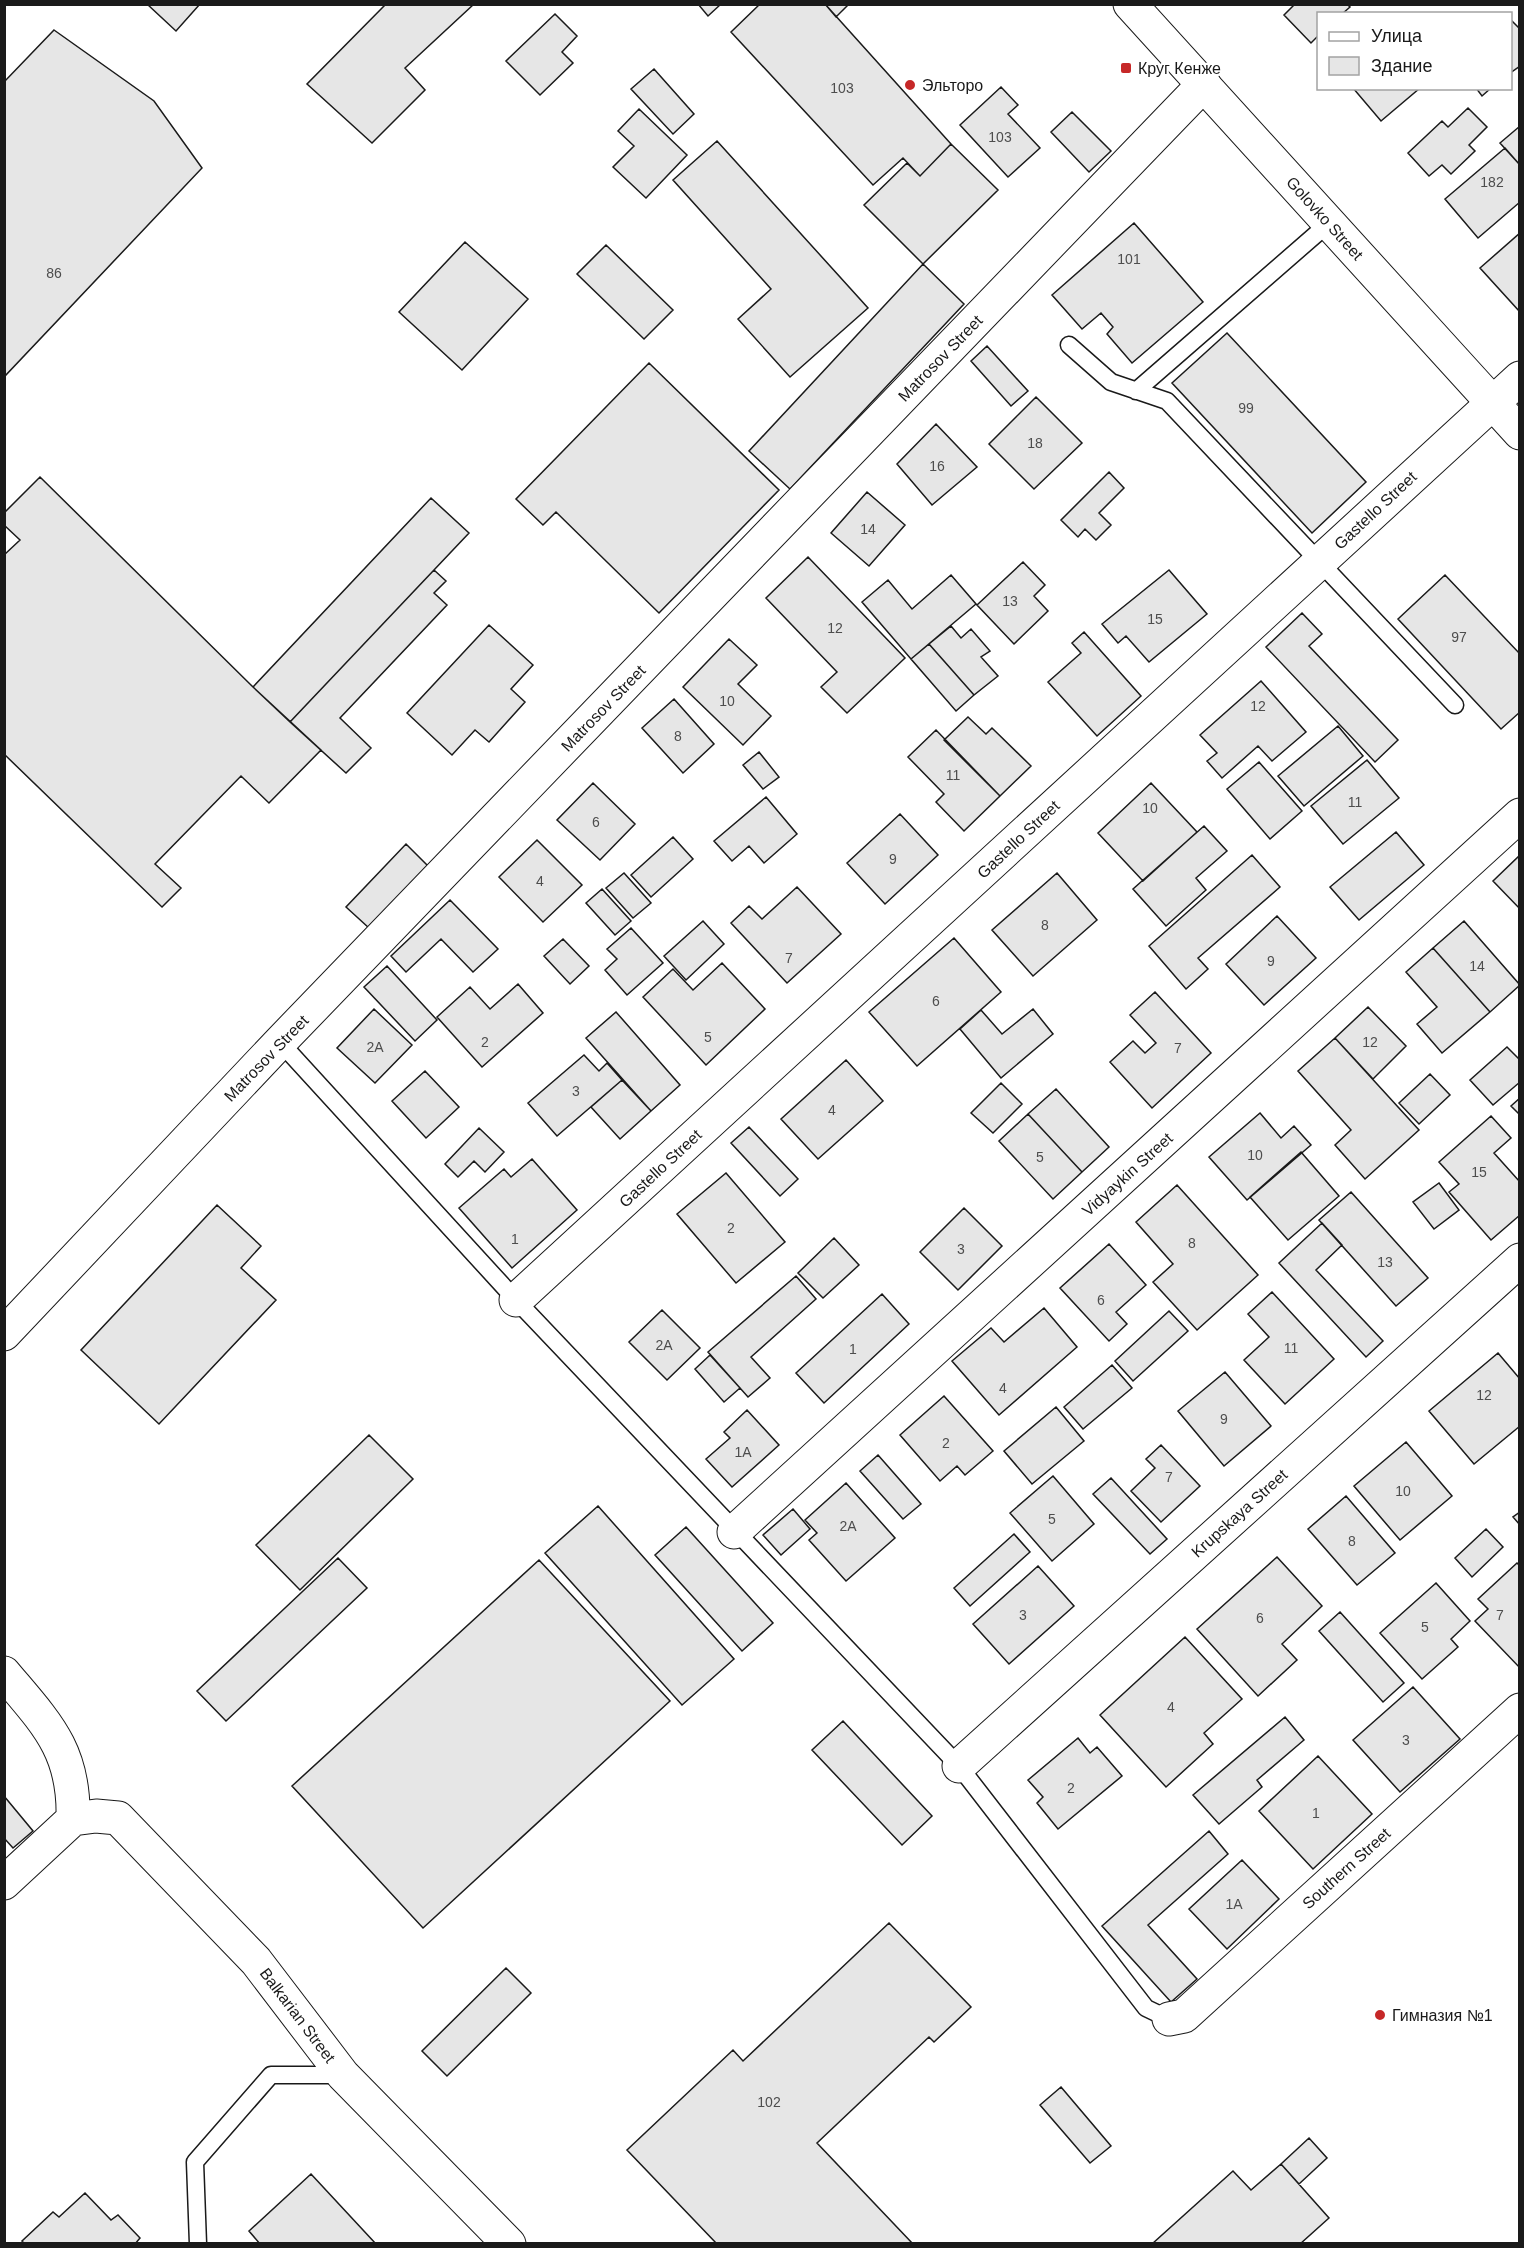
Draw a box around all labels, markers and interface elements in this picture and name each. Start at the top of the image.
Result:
legend [1317,12,1512,90]
text: Улица [1371,26,1423,46]
text: Здание [1371,56,1432,76]
place label: Круг Кенже [1138,60,1221,77]
marker: Круг Кенже [1119,61,1133,75]
place label: Эльторо [922,77,983,94]
marker: Эльторо [903,78,917,92]
house number: 103 [830,80,854,96]
house number: 103 [988,129,1012,145]
street label: Golovko Street [1283,173,1367,264]
house number: 182 [1480,174,1504,190]
house number: 101 [1117,251,1141,267]
house number: 86 [46,265,62,281]
street label: Matrosov Street [895,311,986,405]
house number: 99 [1238,400,1254,416]
house number: 18 [1027,435,1043,451]
house number: 16 [929,458,945,474]
street label: Gastello Street [1331,468,1420,553]
house number: 14 [860,521,876,537]
house number: 13 [1002,593,1018,609]
house number: 15 [1147,611,1163,627]
house number: 12 [827,620,843,636]
house number: 97 [1451,629,1467,645]
street label: Matrosov Street [558,661,649,755]
house number: 10 [719,693,735,709]
house number: 12 [1250,698,1266,714]
house number: 8 [674,728,682,744]
house number: 11 [946,767,960,783]
house number: 11 [1348,794,1362,810]
street label: Gastello Street [974,797,1063,882]
house number: 10 [1142,800,1158,816]
house number: 6 [592,814,600,830]
house number: 9 [889,851,897,867]
house number: 4 [536,873,544,889]
house number: 8 [1041,917,1049,933]
house number: 7 [785,950,793,966]
house number: 9 [1267,953,1275,969]
house number: 14 [1469,958,1485,974]
house number: 6 [932,993,940,1009]
street label: Matrosov Street [221,1011,312,1105]
house number: 5 [704,1029,712,1045]
house number: 2 [481,1034,489,1050]
house number: 12 [1362,1034,1378,1050]
house number: 2А [366,1039,384,1055]
house number: 7 [1174,1040,1182,1056]
house number: 3 [572,1083,580,1099]
house number: 4 [828,1102,836,1118]
street label: Gastello Street [616,1126,705,1211]
street label: Vidyaykin Street [1079,1129,1176,1219]
house number: 10 [1247,1147,1263,1163]
house number: 5 [1036,1149,1044,1165]
house number: 15 [1471,1164,1487,1180]
house number: 2 [727,1220,735,1236]
house number: 1 [511,1231,519,1247]
house number: 8 [1188,1235,1196,1251]
house number: 3 [957,1241,965,1257]
house number: 13 [1377,1254,1393,1270]
house number: 6 [1097,1292,1105,1308]
house number: 2А [655,1337,673,1353]
house number: 11 [1284,1340,1298,1356]
house number: 1 [849,1341,857,1357]
house number: 4 [999,1380,1007,1396]
house number: 12 [1476,1387,1492,1403]
house number: 9 [1220,1411,1228,1427]
house number: 2 [942,1435,950,1451]
house number: 1А [734,1444,752,1460]
street label: Krupskaya Street [1188,1466,1291,1561]
house number: 7 [1165,1469,1173,1485]
house number: 10 [1395,1483,1411,1499]
house number: 5 [1048,1511,1056,1527]
house number: 2А [839,1518,857,1534]
house number: 8 [1348,1533,1356,1549]
house number: 3 [1019,1607,1027,1623]
house number: 7 [1496,1607,1504,1623]
house number: 6 [1256,1610,1264,1626]
house number: 5 [1421,1619,1429,1635]
house number: 4 [1167,1699,1175,1715]
house number: 3 [1402,1732,1410,1748]
house number: 2 [1067,1780,1075,1796]
house number: 1 [1312,1805,1320,1821]
street label: Southern Street [1299,1824,1394,1912]
house number: 1А [1225,1896,1243,1912]
street label: Balkarian Street [257,1965,339,2066]
place label: Гимназия №1 [1392,2007,1493,2024]
marker: Гимназия №1 [1373,2008,1387,2022]
house number: 102 [757,2094,781,2110]

